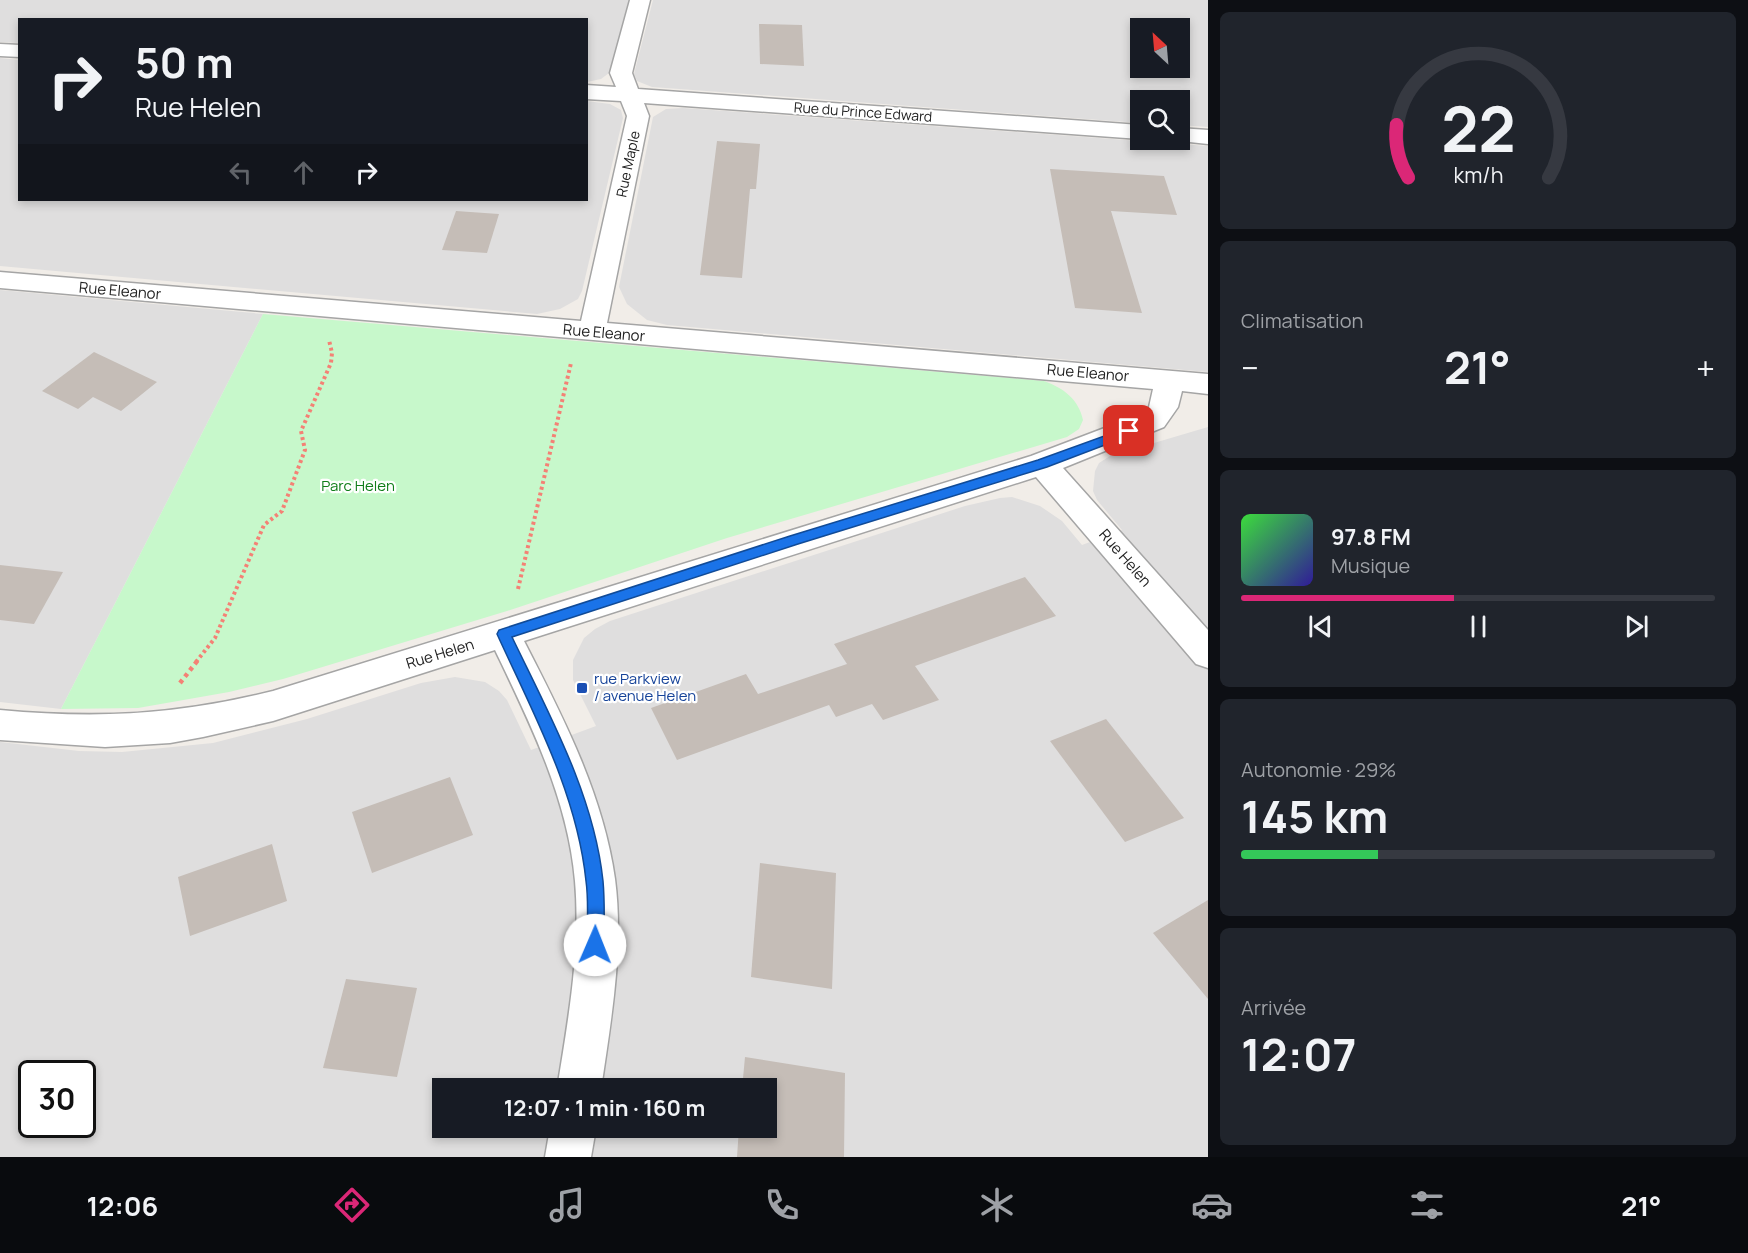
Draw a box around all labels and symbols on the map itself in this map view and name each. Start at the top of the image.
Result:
north arrow [1130,18,1190,78]
street label: Rue du Prince Edward [793,97,933,126]
street label: Rue Maple [611,129,644,199]
street label: Rue Eleanor [78,276,163,305]
street label: Rue Eleanor [562,318,647,347]
street label: Rue Eleanor [1046,358,1131,387]
pin [1103,405,1154,456]
park label: Parc Helen [321,475,395,496]
street label: Rue Helen [1094,524,1156,591]
street label: Rue Helen [403,633,477,674]
place label: rue Parkview / avenue Helen [594,668,696,706]
marker: rue Parkview / avenue Helen [575,681,589,695]
position arrow [563,913,627,977]
speed limit sign: 30 [18,1060,96,1138]

